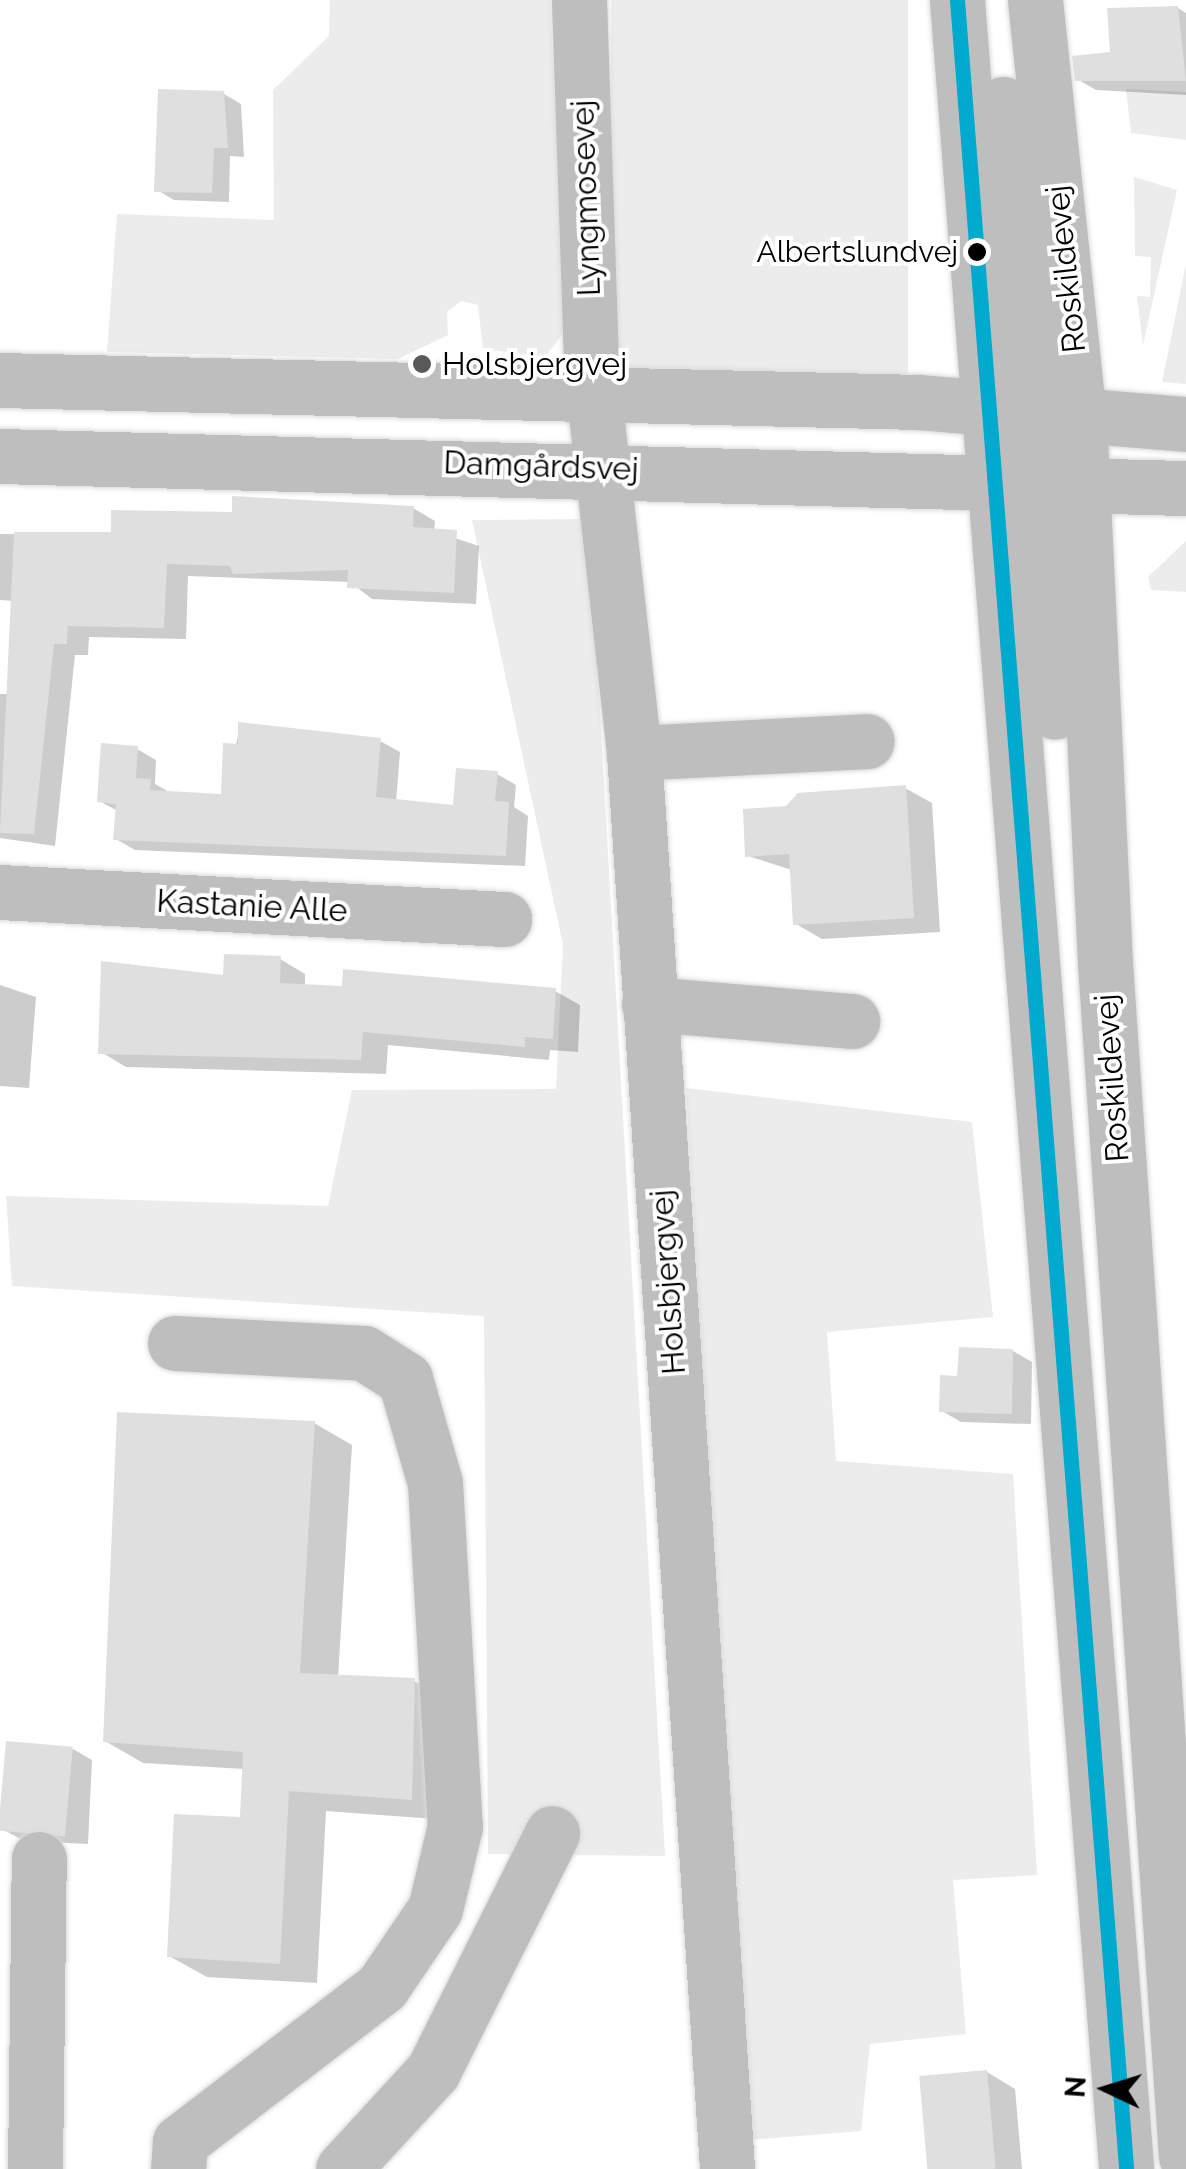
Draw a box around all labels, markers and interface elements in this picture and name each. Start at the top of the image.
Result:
street label: Lyngmosevej [563,99,609,297]
street label: Roskildevej [1038,183,1094,355]
place label: Albertslundvej [756,234,958,270]
marker: Albertslundvej [967,242,987,262]
place label: Holsbjergvej [442,345,627,383]
marker: Holsbjergvej [411,353,433,375]
street label: Damgårdsvej [443,443,639,489]
street label: Kastanie Alle [155,882,349,930]
street label: Roskildevej [1087,993,1137,1163]
street label: Holsbjergvej [642,1188,694,1376]
north arrow [1056,2039,1156,2139]
text: N [1058,2075,1093,2099]

